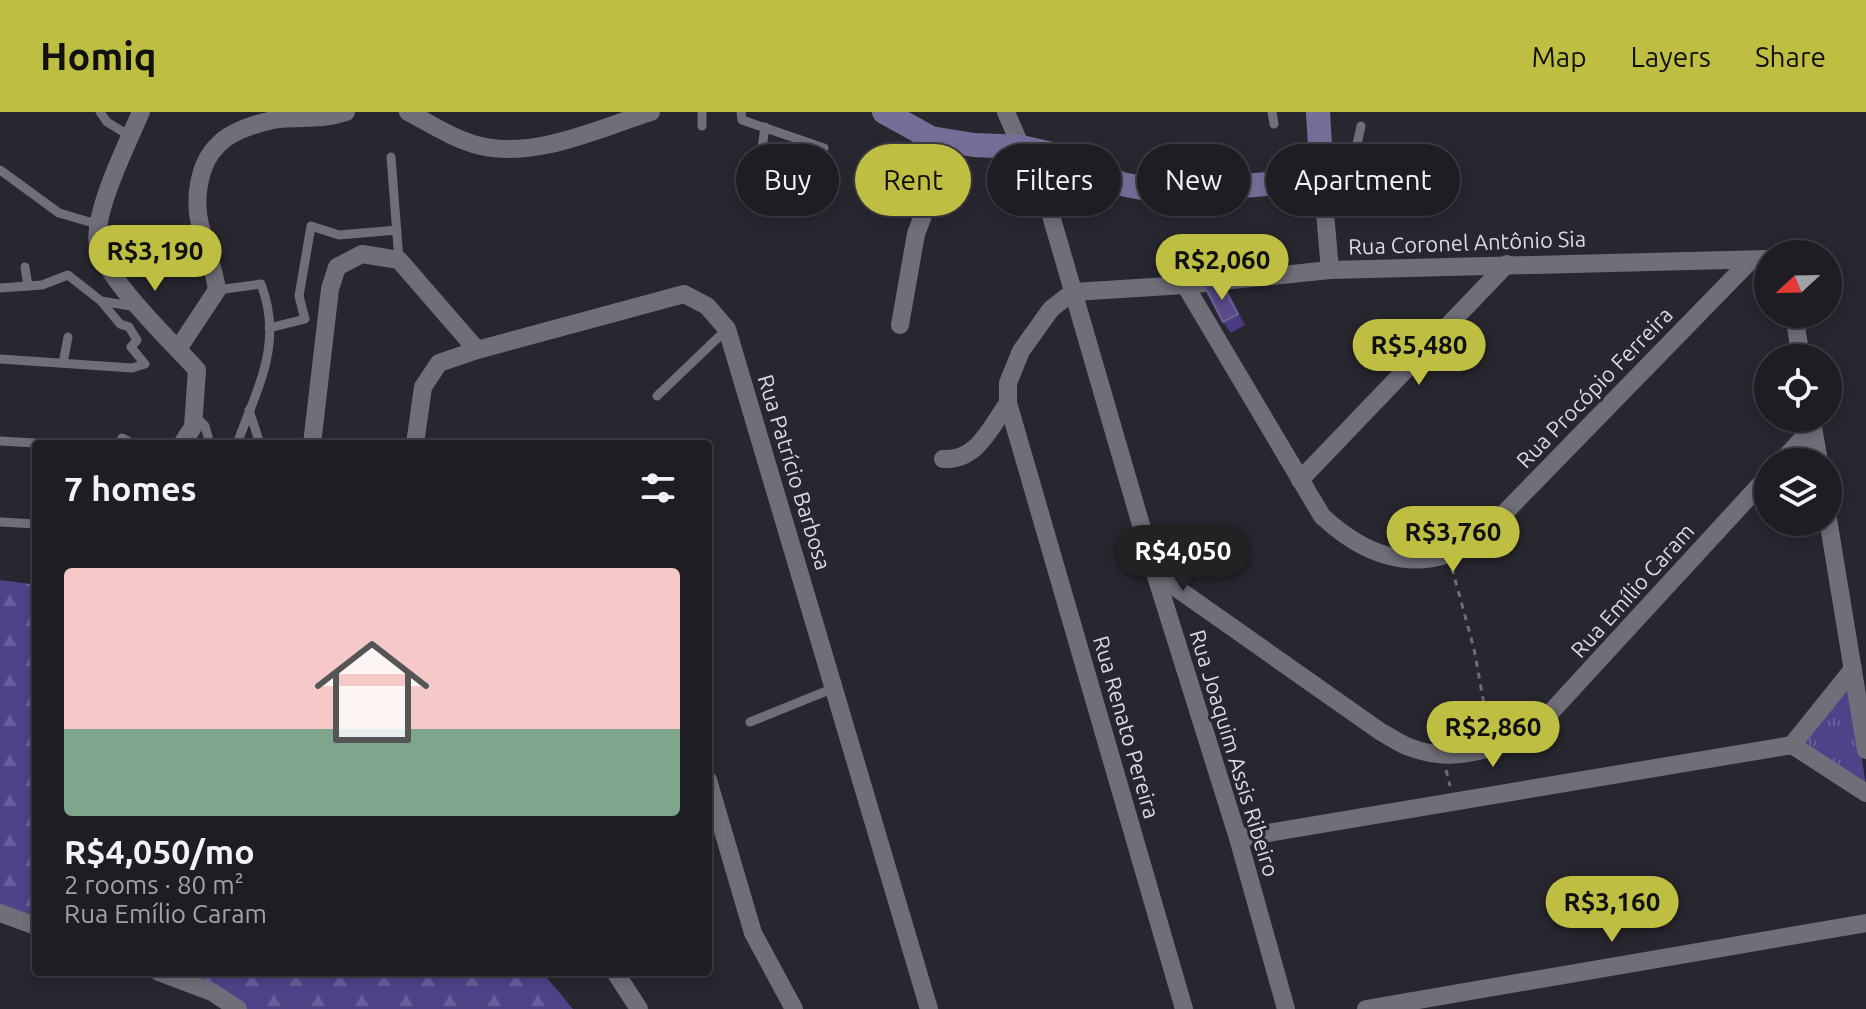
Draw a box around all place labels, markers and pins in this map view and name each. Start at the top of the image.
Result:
pin: R$3,190 [81,225,229,293]
pin: R$2,060 [1148,234,1296,302]
pin: R$5,480 [1345,319,1493,387]
pin: R$3,760 [1379,506,1527,574]
pin: R$4,050 [1109,525,1257,593]
pin: R$2,860 [1419,701,1567,769]
pin: R$3,160 [1538,876,1686,944]

